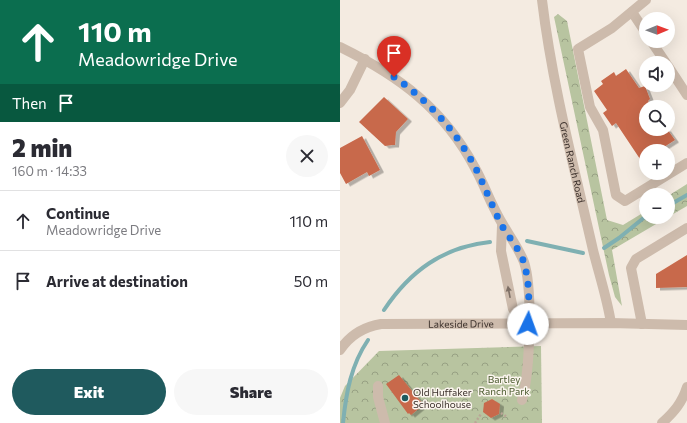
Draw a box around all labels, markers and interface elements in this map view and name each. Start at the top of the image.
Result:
north arrow [639,12,675,48]
map controls [639,12,675,224]
text: 110 m [78,14,152,48]
icon: ahead [12,16,64,68]
pin [377,36,411,77]
icon: arrive [383,42,405,64]
text: Meadowridge Drive [78,48,238,70]
button: sound [639,56,675,92]
icon: arrive [55,92,77,114]
text: Then [12,94,47,112]
button: search [639,100,675,136]
street label: Green Ranch Road [557,120,588,204]
text: 2 min [12,133,72,162]
button: close [286,135,328,177]
button: + [639,144,675,180]
text: 160 m · 14:33 [12,163,87,179]
button: − [639,188,675,224]
text: Continue [46,204,110,222]
icon: ahead [12,210,34,232]
text: 110 m [289,212,328,230]
text: Meadowridge Drive [46,222,161,238]
icon: arrive [12,270,34,292]
text: Arrive at destination [46,272,188,290]
text: 50 m [294,272,328,290]
one-way arrow [506,285,512,298]
position arrow [507,303,549,345]
street label: Lakeside Drive [428,318,494,330]
button: Exit [12,369,166,415]
button: Share [174,369,328,415]
park label: Bartley Ranch Park [478,373,530,397]
place label: Old Huffaker Schoolhouse [413,386,472,410]
marker: Old Huffaker Schoolhouse [400,393,410,403]

